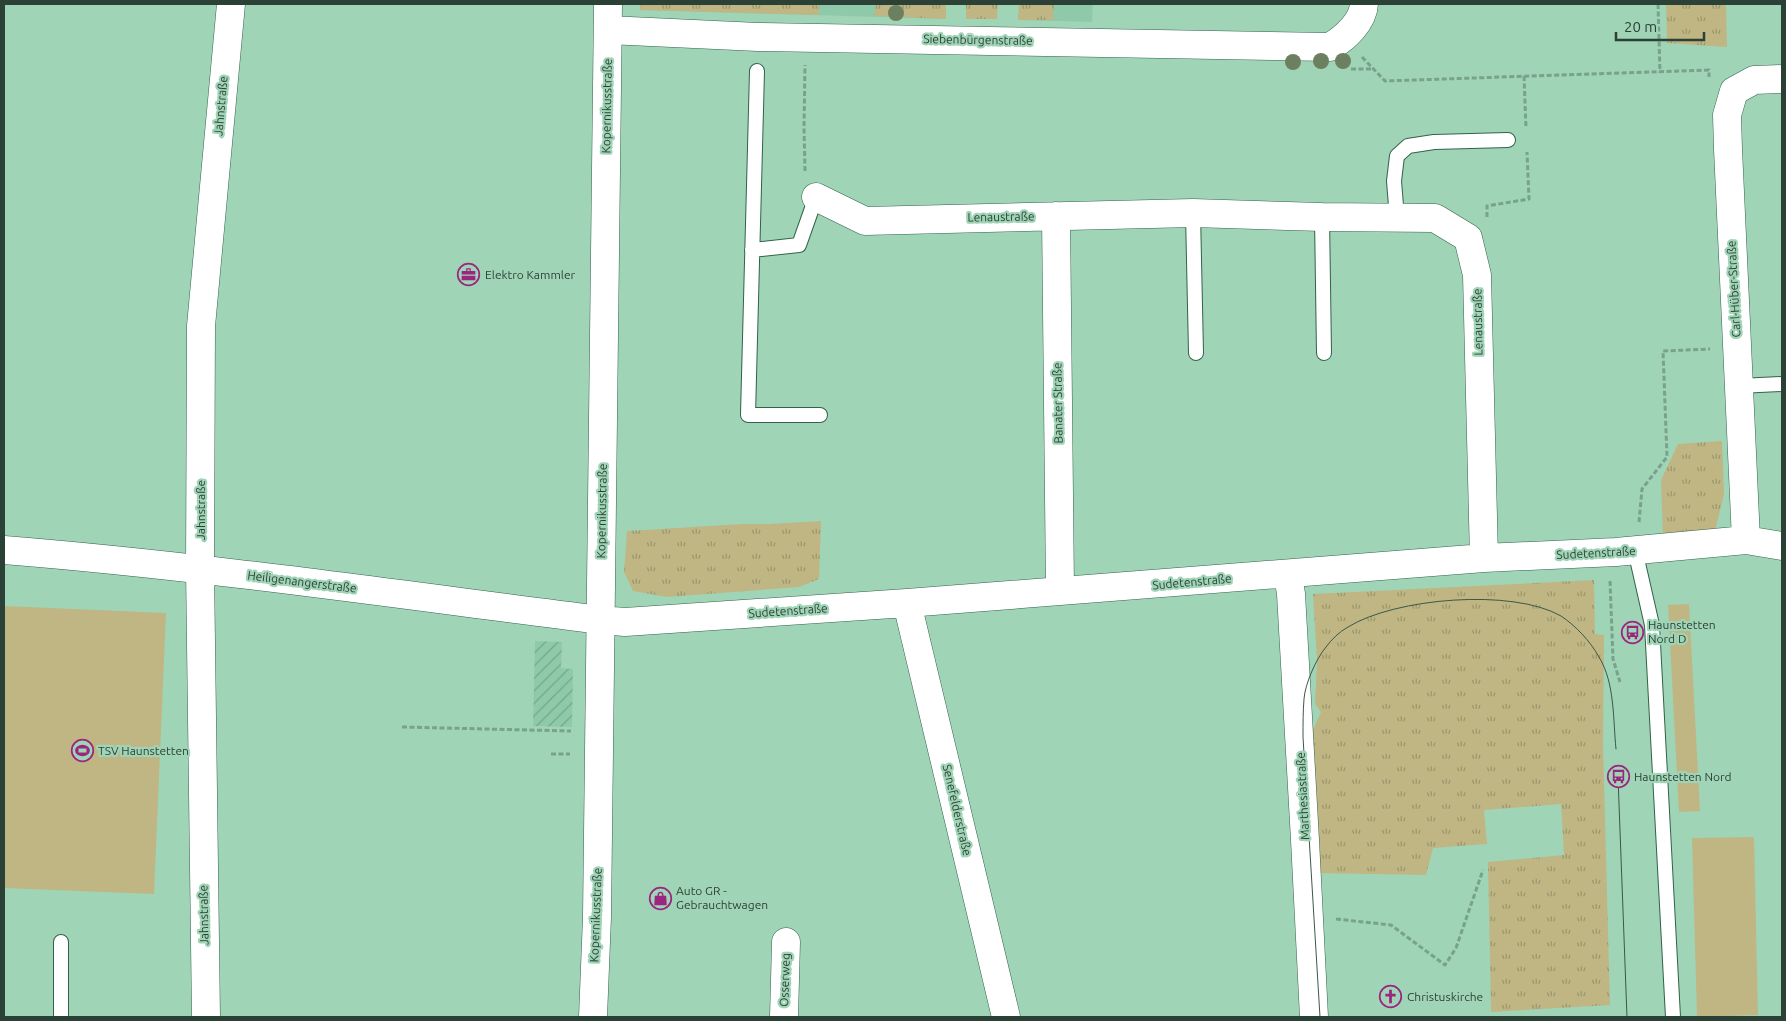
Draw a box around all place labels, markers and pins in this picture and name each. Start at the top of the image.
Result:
office icon: Elektro Kammler [457,263,481,287]
place label: Elektro Kammler [485,268,576,281]
place label: Haunstetten Nord D [1648,618,1716,645]
bus stop icon: Haunstetten Nord D [1620,620,1644,644]
sports icon: TSV Haunstetten [70,739,94,763]
place label: TSV Haunstetten [98,744,189,757]
bus stop icon: Haunstetten Nord [1606,765,1630,789]
place label: Haunstetten Nord [1634,770,1732,783]
place label: Auto GR - Gebrauchtwagen [676,884,768,911]
shop icon: Auto GR - Gebrauchtwagen [648,886,672,910]
church icon: Christuskirche [1379,985,1403,1009]
place label: Christuskirche [1407,990,1483,1003]

